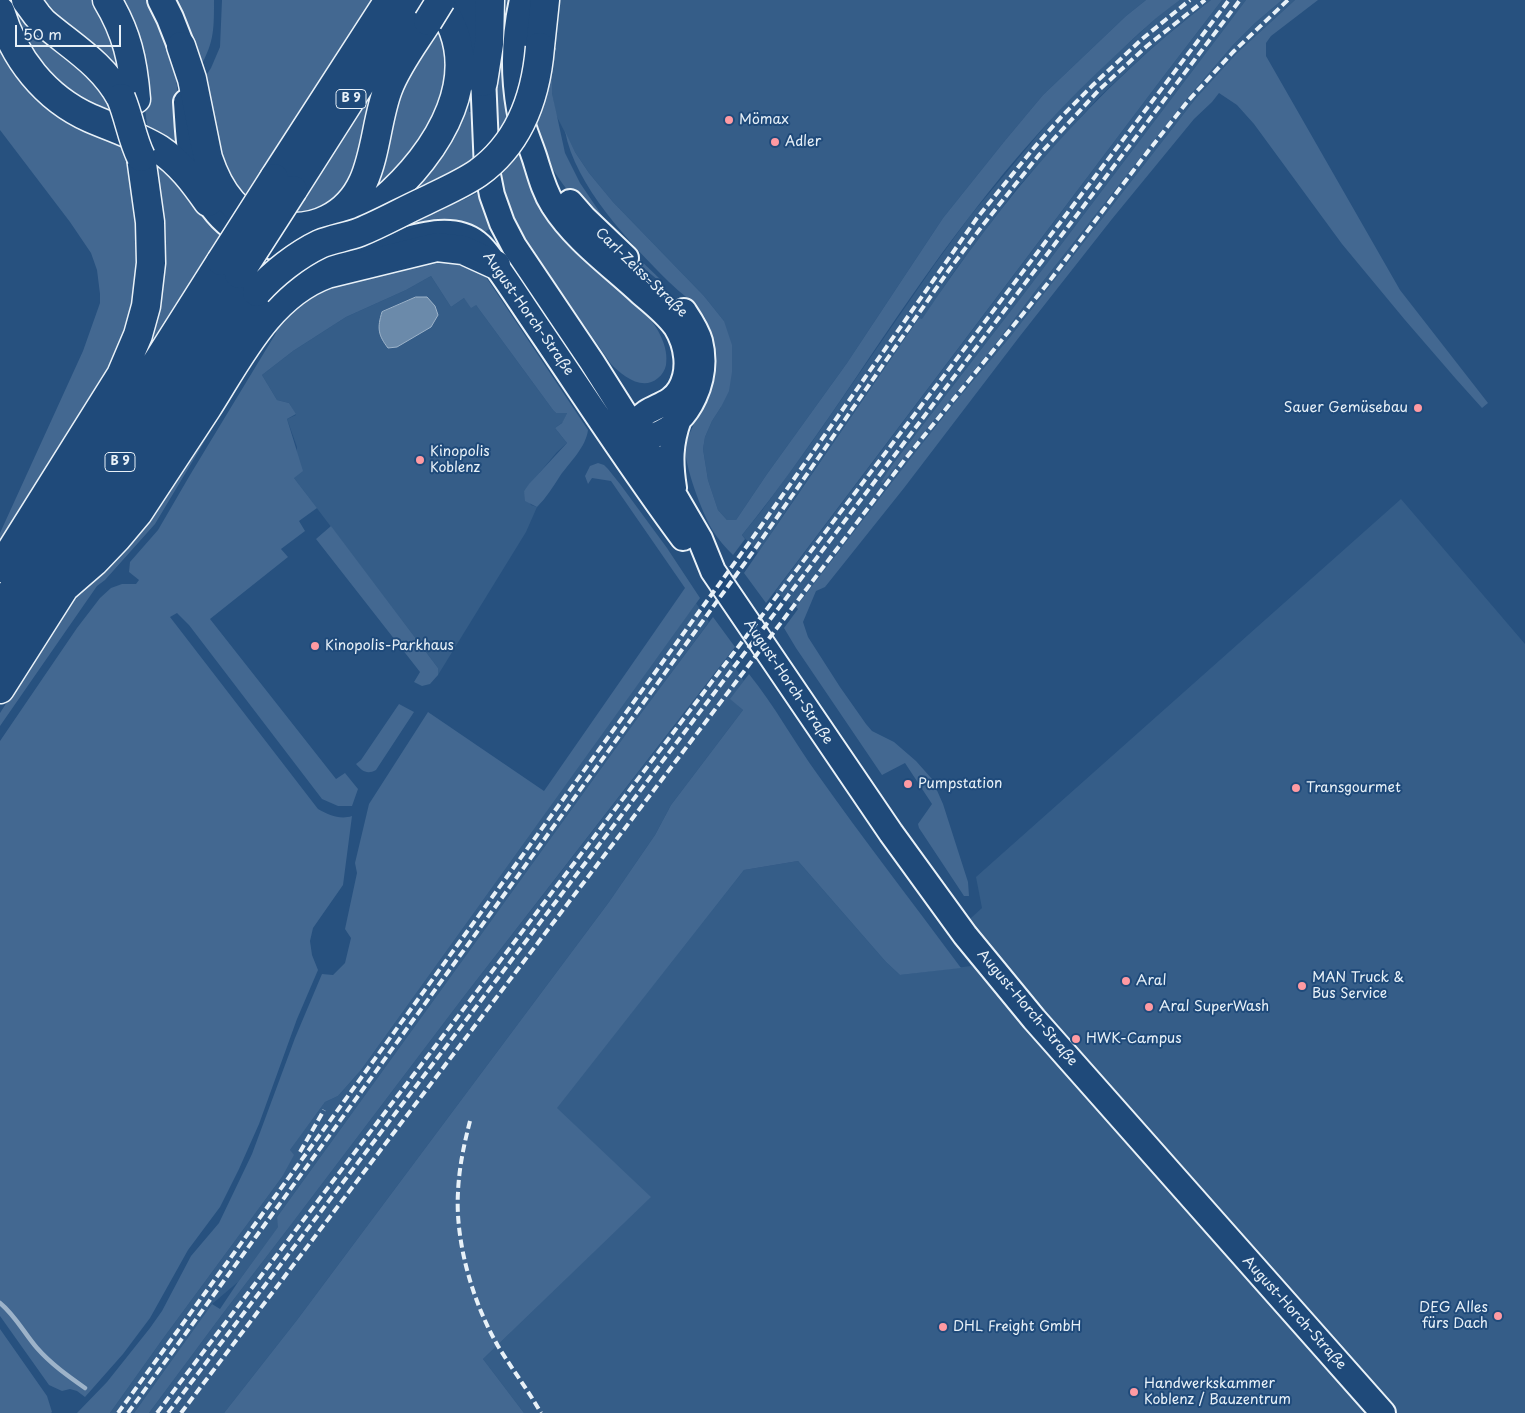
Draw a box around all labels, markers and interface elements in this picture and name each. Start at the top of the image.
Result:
scale bar [18,15,124,47]
text: 50 m [23,22,62,45]
road number: B 9 [336,90,366,108]
place label: Mömax [739,112,789,128]
marker: Mömax [723,114,735,126]
place label: Adler [785,134,821,150]
marker: Adler [769,136,781,148]
street label: Carl-Zeiss-Straße [591,225,691,321]
street label: August-Horch-Straße [479,249,577,379]
place label: Sauer Gemüsebau [1284,400,1408,416]
marker: Sauer Gemüsebau [1412,402,1424,414]
place label: Kinopolis Koblenz [430,444,490,477]
road number: B 9 [105,452,135,472]
marker: Kinopolis Koblenz [414,454,426,466]
street label: August-Horch-Straße [740,616,836,748]
place label: Kinopolis-Parkhaus [325,638,454,654]
marker: Kinopolis-Parkhaus [309,640,321,652]
place label: Pumpstation [918,776,1002,792]
marker: Pumpstation [902,778,914,790]
place label: Transgourmet [1306,780,1401,796]
marker: Transgourmet [1290,782,1302,794]
street label: August-Horch-Straße [973,946,1081,1070]
place label: MAN Truck & Bus Service [1312,970,1404,1002]
place label: Aral [1136,973,1166,989]
marker: Aral [1120,975,1132,987]
marker: MAN Truck & Bus Service [1296,980,1308,992]
place label: Aral SuperWash [1159,999,1269,1015]
marker: Aral SuperWash [1143,1001,1155,1013]
place label: HWK-Campus [1086,1031,1182,1047]
marker: HWK-Campus [1070,1033,1082,1045]
street label: August-Horch-Straße [1239,1253,1349,1373]
place label: DEG Alles fürs Dach [1419,1300,1488,1332]
marker: DEG Alles fürs Dach [1492,1310,1504,1322]
place label: DHL Freight GmbH [953,1319,1081,1335]
marker: DHL Freight GmbH [937,1321,949,1333]
place label: Handwerkskammer Koblenz / Bauzentrum [1144,1376,1291,1408]
marker: Handwerkskammer Koblenz / Bauzentrum [1128,1386,1140,1398]

